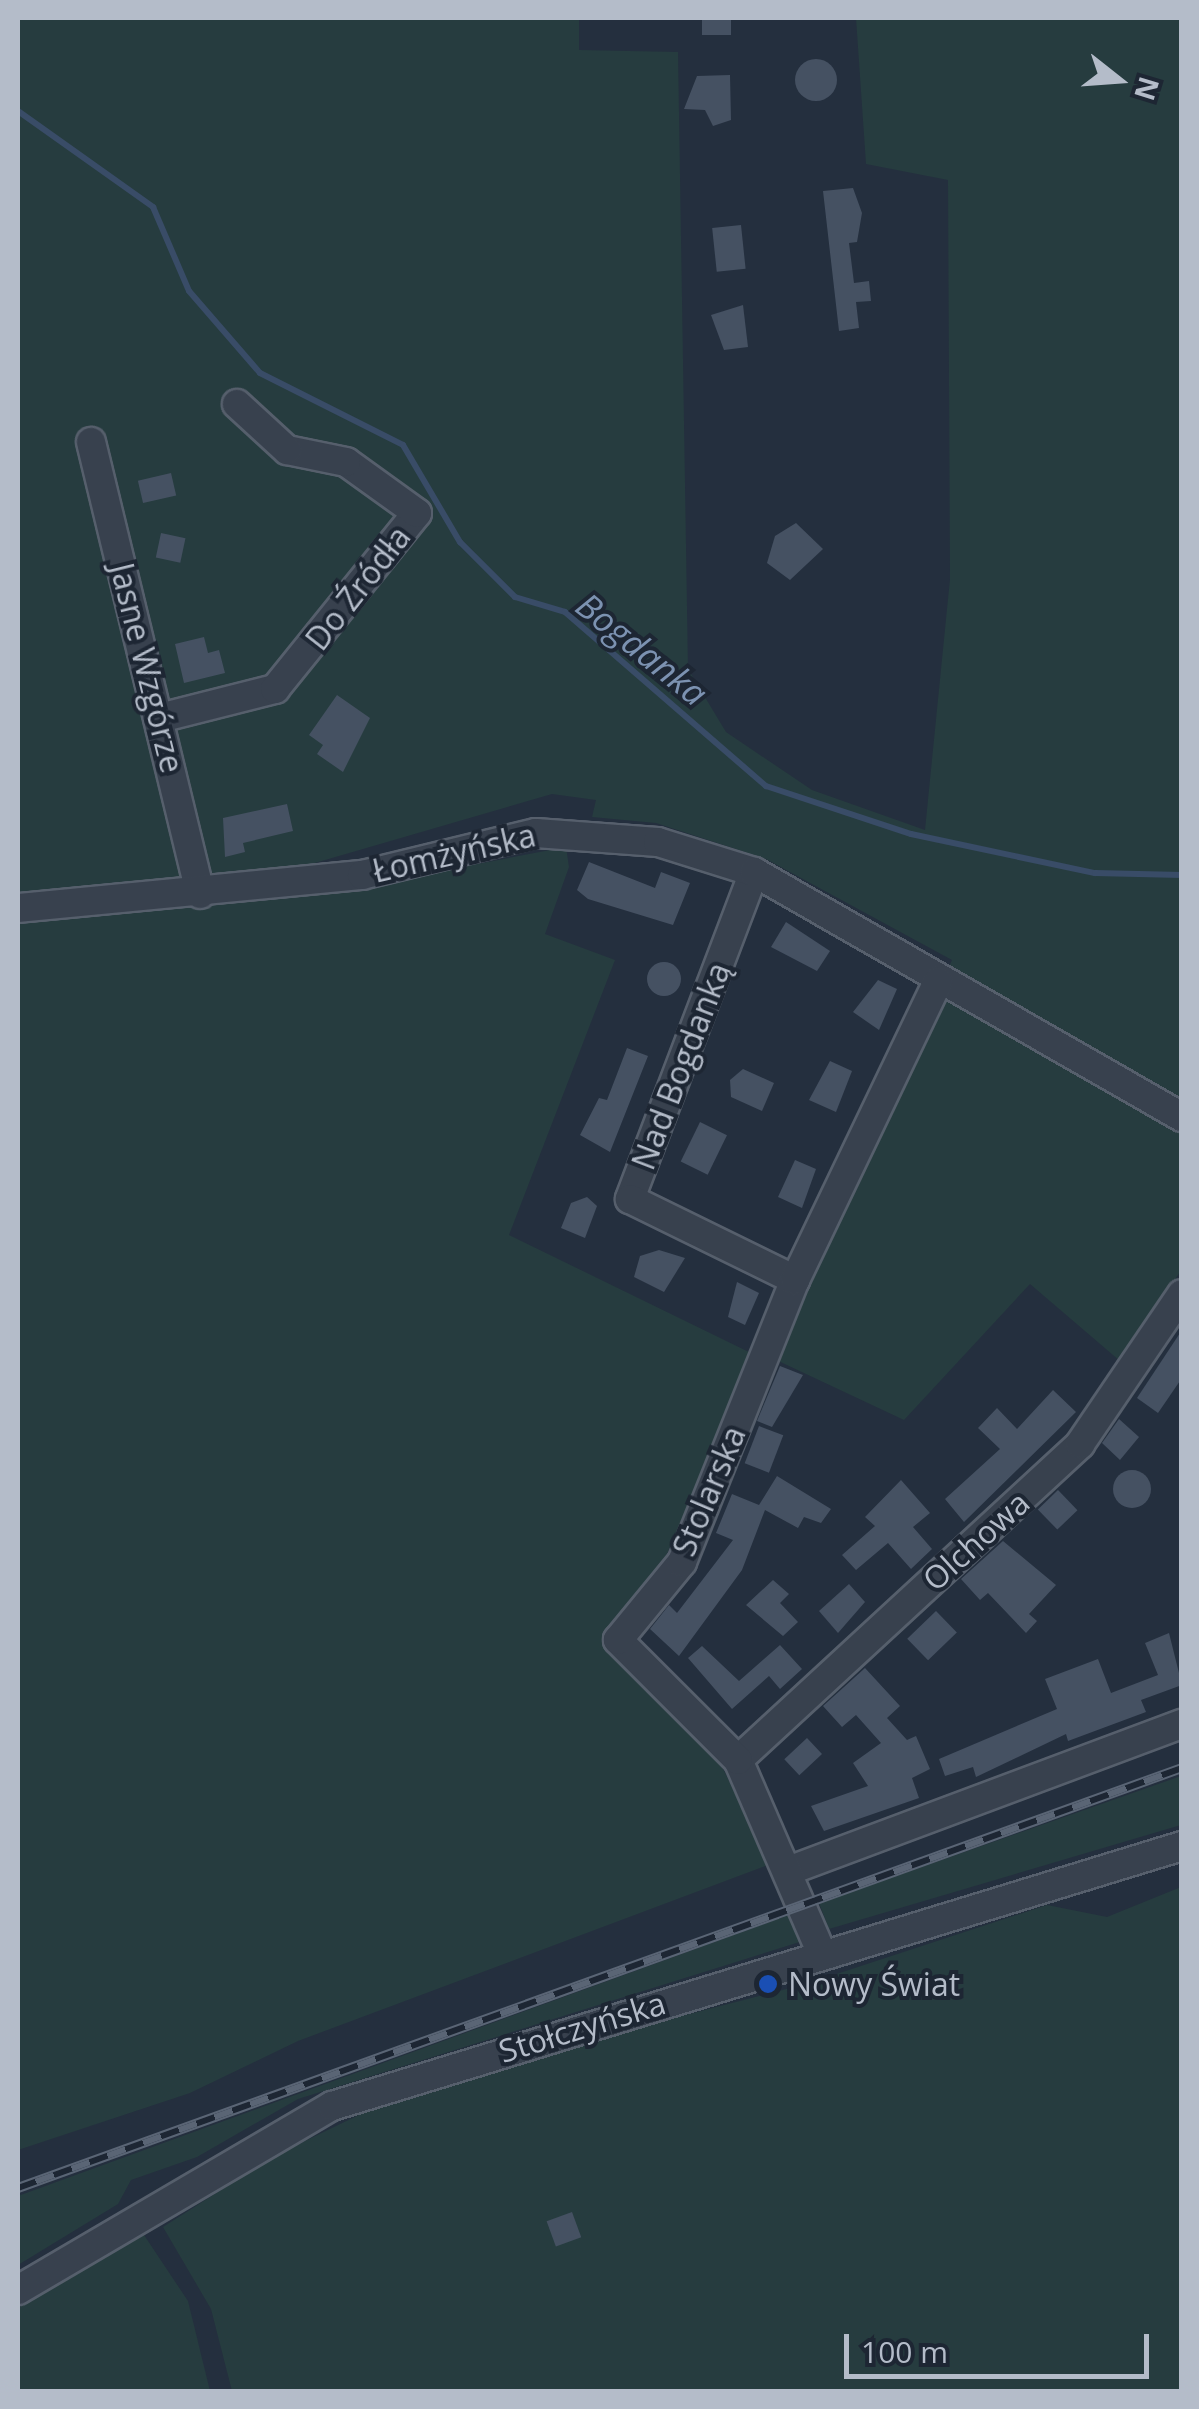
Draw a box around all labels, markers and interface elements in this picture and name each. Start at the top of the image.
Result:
north arrow [1069,30,1169,130]
text: N [1126,72,1169,105]
street label: Do Źródła [298,518,418,658]
street label: Jasne Wzgórze [102,559,192,777]
water label: Bogdanka [568,584,716,714]
street label: Łomżyńska [369,816,539,890]
street label: Nad Bogdanką [624,957,738,1175]
street label: Stolarska [665,1420,753,1562]
street label: Olchowa [915,1483,1037,1599]
place label: Nowy Świat [788,1965,960,2003]
marker: Nowy Świat [757,1973,779,1995]
street label: Stołczyńska [494,1983,670,2071]
scale bar [849,2314,1154,2376]
text: 100 m [861,2331,948,2372]

